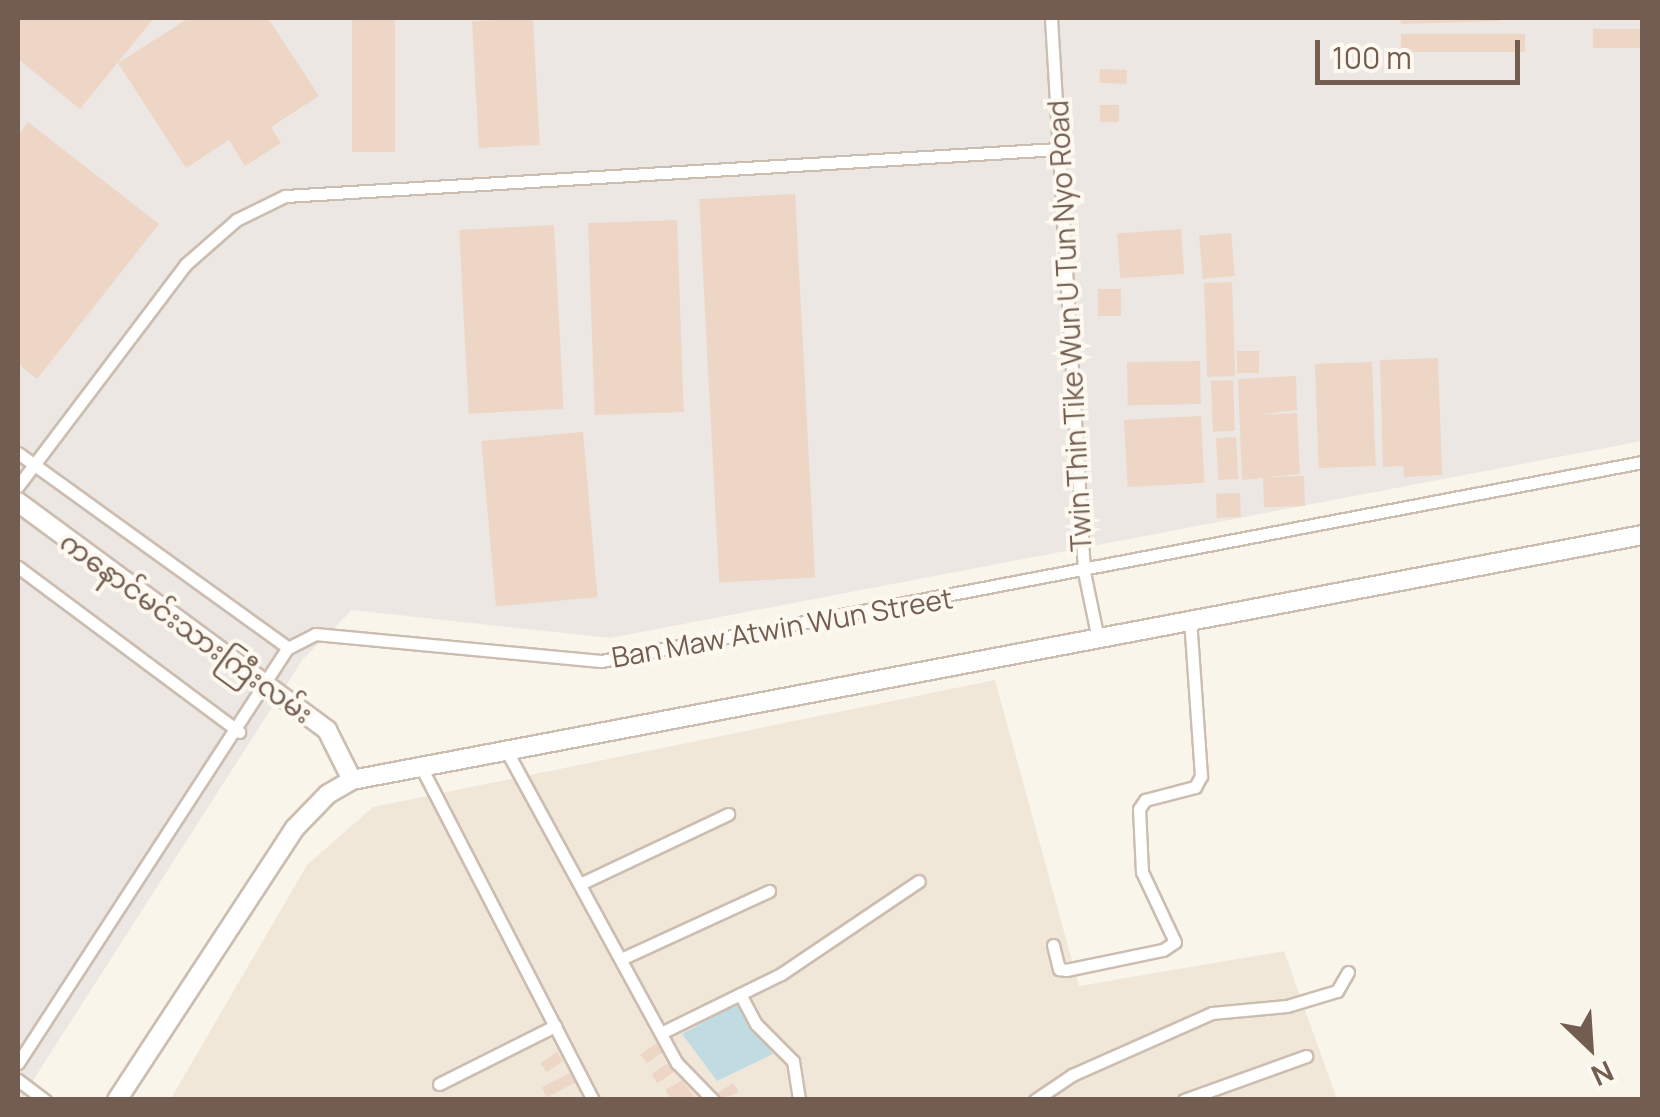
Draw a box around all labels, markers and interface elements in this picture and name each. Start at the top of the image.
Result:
scale bar [1320,20,1525,82]
text: 100 m [1332,37,1412,78]
street label: Twin Thin Tike Wun U Tun Nyo Road [1040,100,1098,552]
street label: ကနောင်မင်းသားကြီးလမ်း [54,524,320,730]
street label: Ban Maw Atwin Wun Street [609,580,955,674]
north arrow [1540,997,1640,1097]
text: N [1586,1053,1620,1096]

